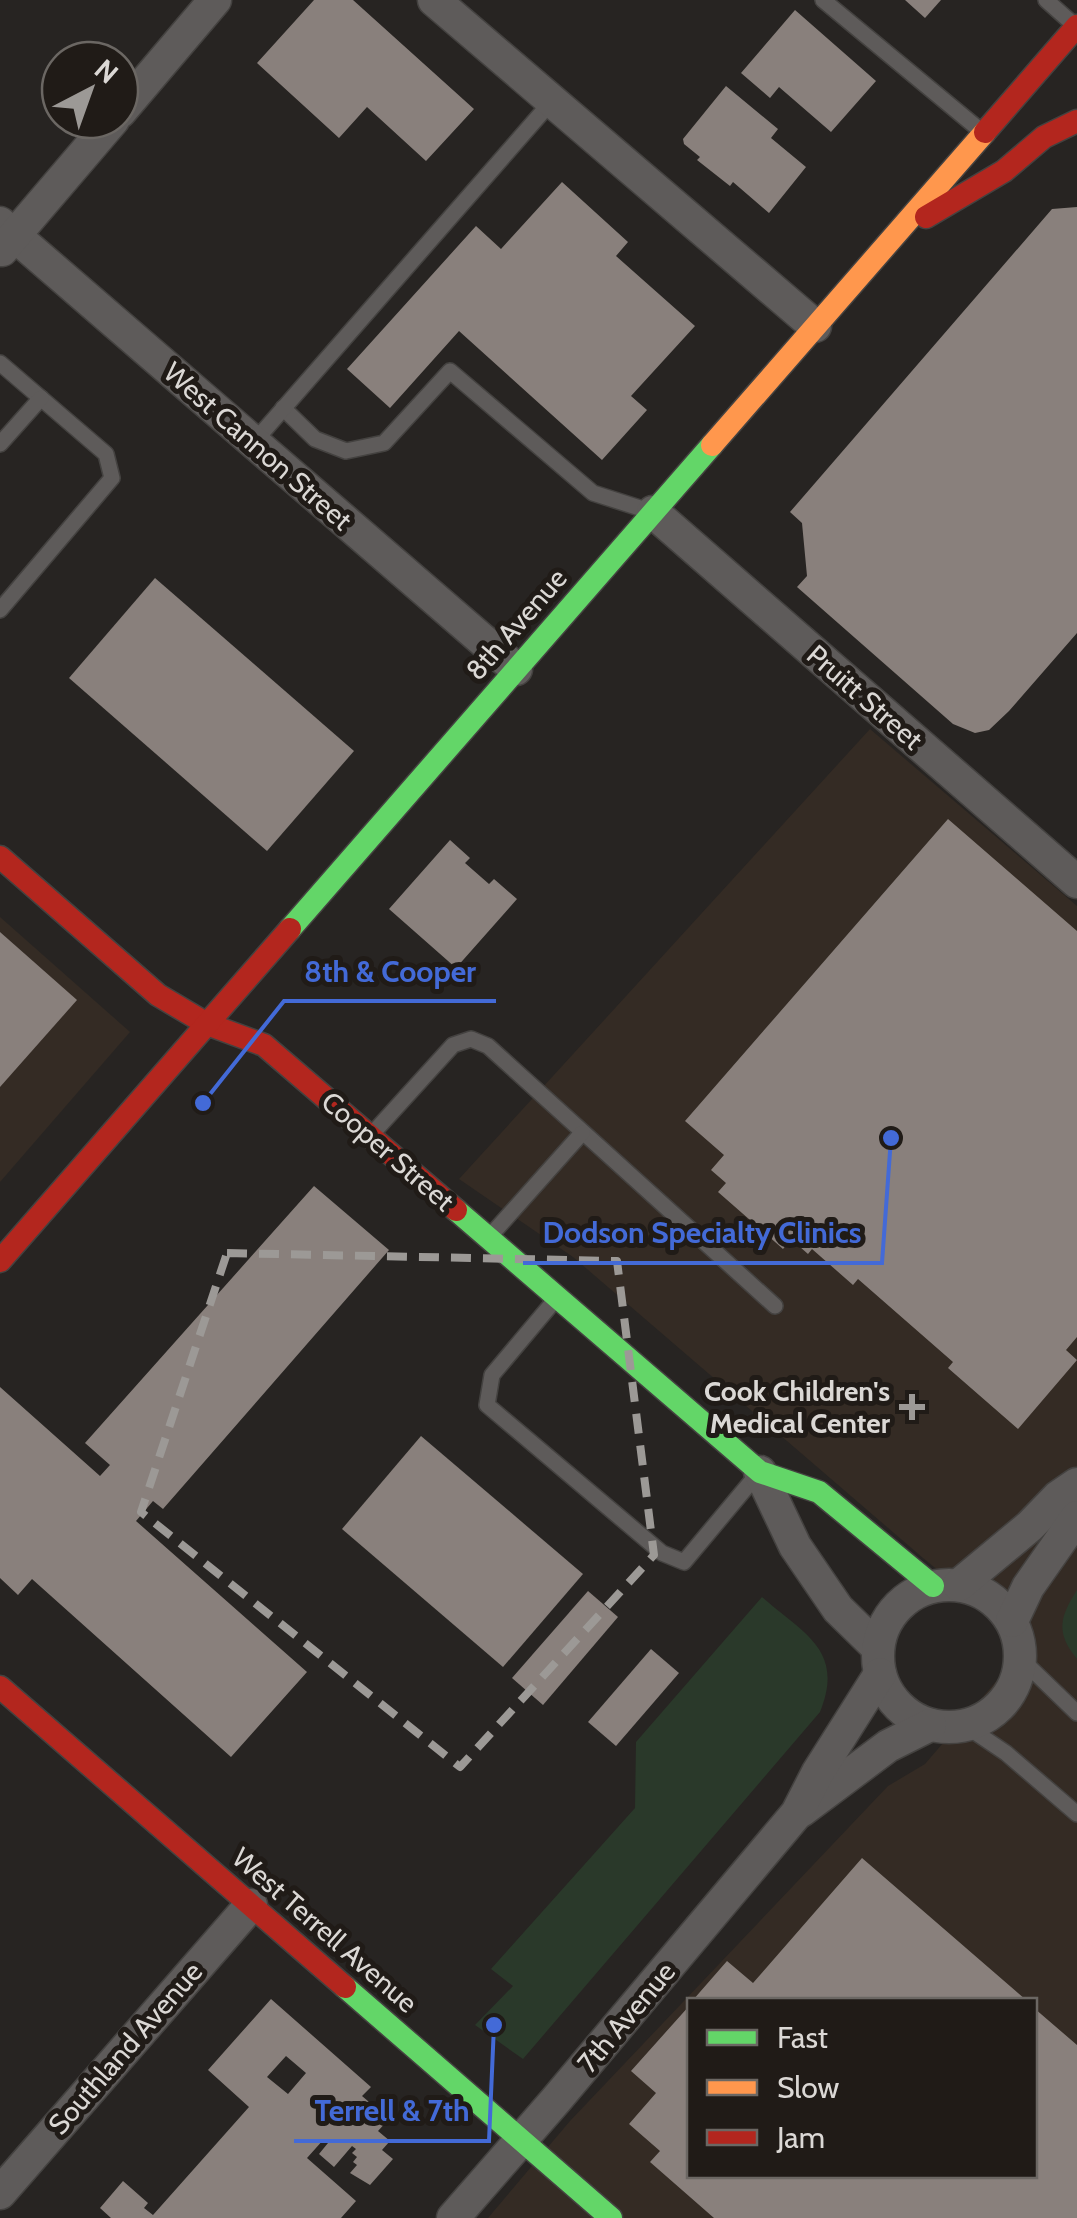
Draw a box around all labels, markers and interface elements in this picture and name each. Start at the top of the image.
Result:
north arrow [40,40,140,140]
text: N [88,52,125,90]
street label: West Cannon Street [157,355,359,537]
street label: 8th Avenue [458,561,574,687]
street label: Pruitt Street [800,637,930,757]
callout: 8th & Cooper [284,941,496,1001]
text: 8th & Cooper [304,953,476,990]
street label: Cooper Street [315,1084,461,1218]
callout: Dodson Specialty Clinics [523,1203,882,1263]
text: Dodson Specialty Clinics [543,1214,861,1251]
place label: Cook Children's Medical Center [704,1374,891,1440]
marker: Cook Children's Medical Center [899,1394,925,1420]
street label: West Terrell Avenue [226,1840,424,2020]
street label: Southland Avenue [41,1955,209,2141]
street label: 7th Avenue [570,1955,682,2079]
legend [687,1998,1037,2178]
text: Fast [777,2019,828,2056]
text: Slow [777,2069,840,2106]
callout: Terrell & 7th [294,2081,489,2141]
text: Terrell & 7th [314,2092,470,2129]
text: Jam [776,2119,825,2156]

